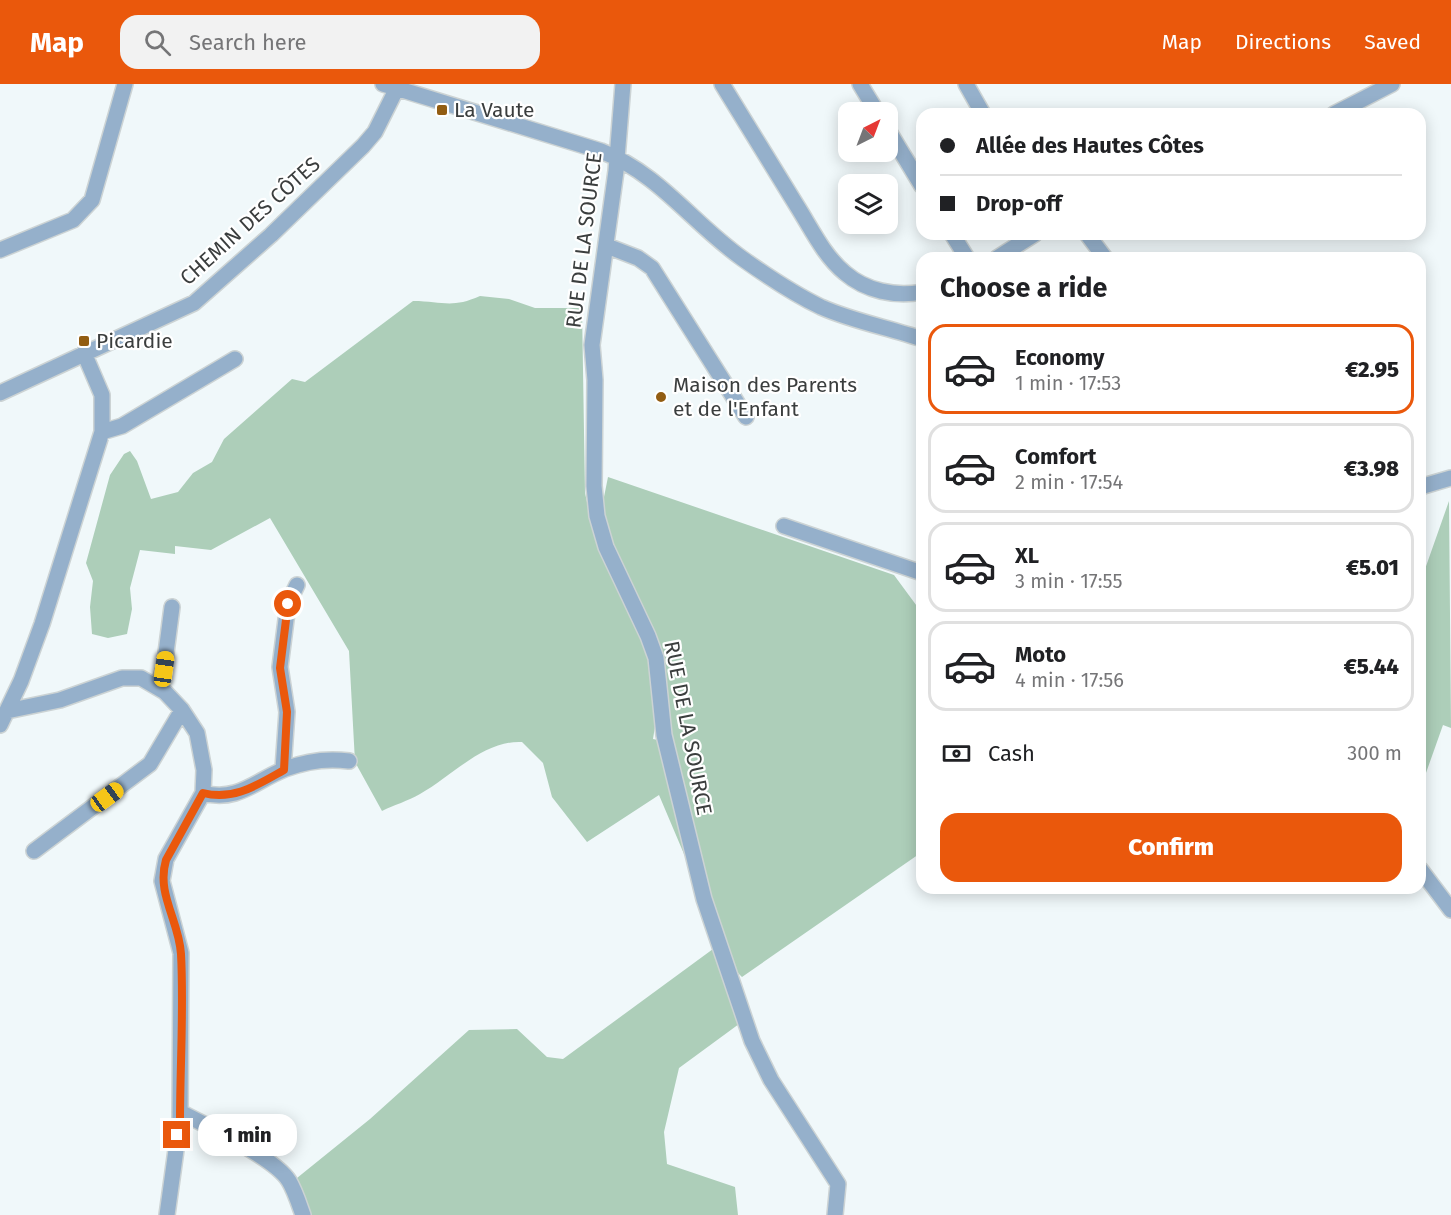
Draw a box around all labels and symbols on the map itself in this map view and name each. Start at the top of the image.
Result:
place label: La Vaute [454,97,534,123]
north arrow [838,102,898,162]
marker: La Vaute [435,103,449,117]
street label: CHEMIN DES CÔTES [175,151,325,291]
street label: RUE DE LA SOURCE [560,151,608,329]
place label: Picardie [96,328,173,354]
marker: Picardie [77,334,91,348]
place label: Maison des Parents et de l'Enfant [673,372,857,422]
marker: Maison des Parents et de l'Enfant [654,390,668,404]
route start [274,590,301,617]
street label: RUE DE LA SOURCE [658,639,718,817]
car [153,650,175,688]
car [87,779,127,815]
callout: 1 min [198,1114,297,1156]
route end [163,1121,190,1148]

